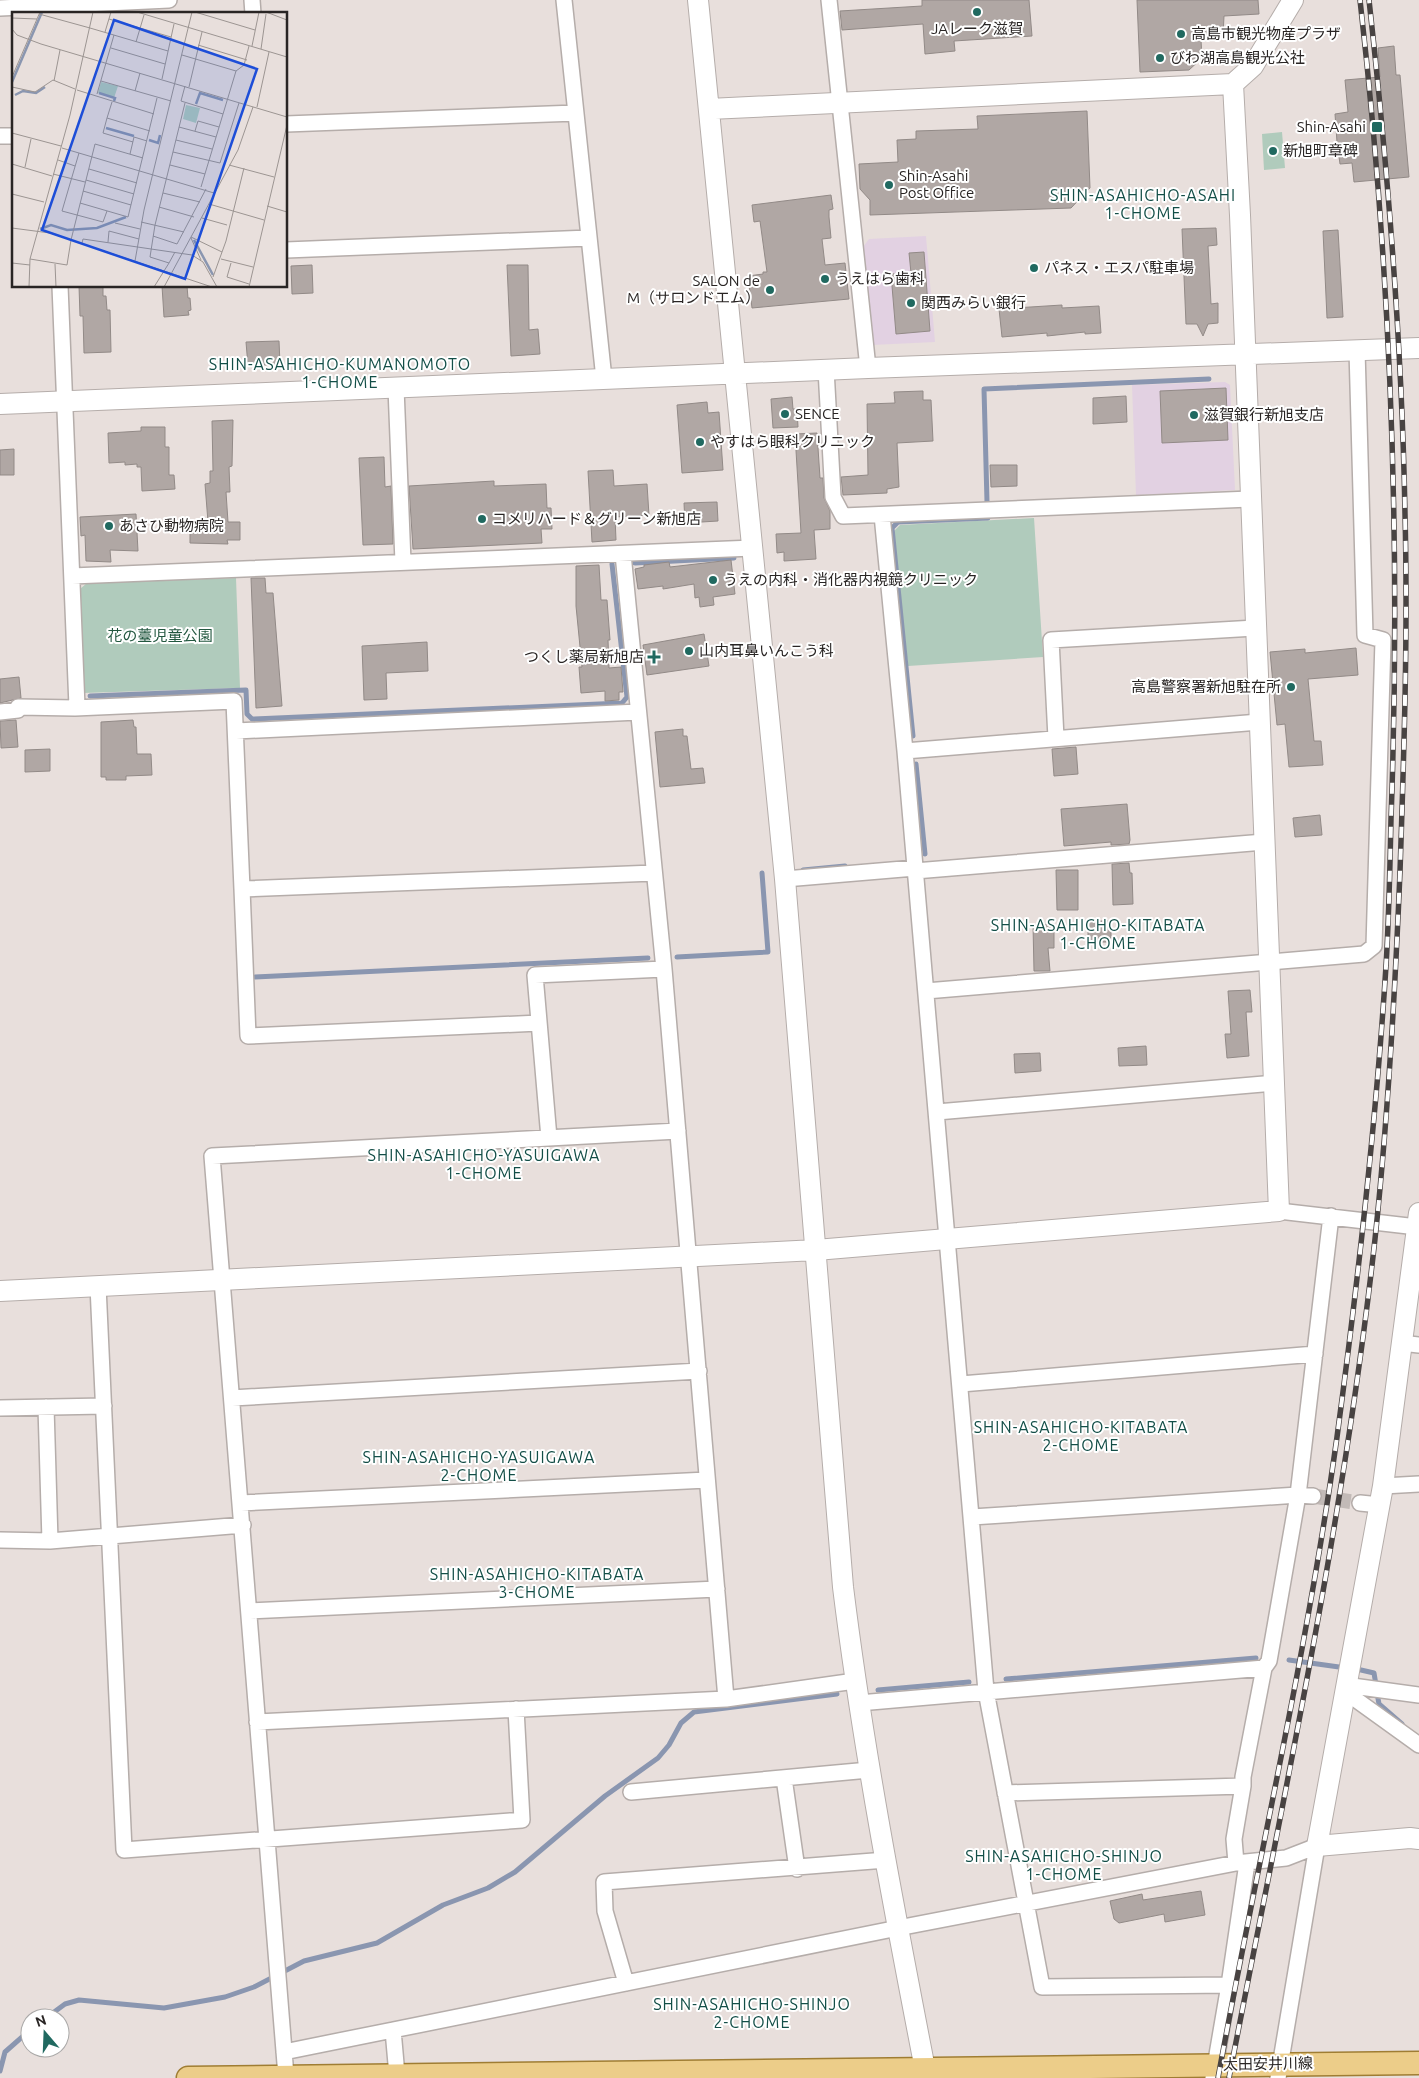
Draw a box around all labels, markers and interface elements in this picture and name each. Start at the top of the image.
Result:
marker: JAレーク滋賀 [971,6,983,18]
inset map [12,12,288,288]
place label: JAレーク滋賀 [931,20,1023,37]
place label: 高島市観光物産プラザ [1191,25,1341,42]
marker: 高島市観光物産プラザ [1175,28,1187,40]
place label: びわ湖高島観光公社 [1170,49,1305,66]
marker: びわ湖高島観光公社 [1154,52,1166,64]
place label: Shin-Asahi [1297,118,1366,135]
marker: Shin-Asahi [1370,120,1384,134]
place label: 新旭町章碑 [1283,142,1358,159]
marker: 新旭町章碑 [1267,145,1279,157]
place label: Shin-Asahi Post Office [899,167,974,201]
marker: Shin-Asahi Post Office [883,179,895,191]
district label: SHIN-ASAHICHO-ASAHI 1-CHOME [1050,186,1236,222]
place label: パネス・エスパ駐車場 [1044,259,1194,276]
marker: パネス・エスパ駐車場 [1028,262,1040,274]
place label: うえはら歯科 [835,270,925,287]
place label: SALON de M（サロンドエム） [627,272,760,306]
marker: うえはら歯科 [819,273,831,285]
marker: SALON de M（サロンドエム） [764,284,776,296]
place label: 関西みらい銀行 [921,294,1026,311]
marker: 関西みらい銀行 [905,297,917,309]
district label: SHIN-ASAHICHO-KUMANOMOTO 1-CHOME [209,355,471,391]
place label: SENCE [795,405,840,422]
place label: 滋賀銀行新旭支店 [1204,406,1324,423]
marker: SENCE [779,408,791,420]
marker: 滋賀銀行新旭支店 [1188,409,1200,421]
place label: やすはら眼科クリニック [710,433,875,450]
marker: やすはら眼科クリニック [694,436,706,448]
place label: コメリハード＆グリーン新旭店 [492,510,701,527]
marker: コメリハード＆グリーン新旭店 [476,513,488,525]
place label: あさひ動物病院 [119,517,224,534]
marker: あさひ動物病院 [103,520,115,532]
place label: うえの内科・消化器内視鏡クリニック [723,571,978,588]
marker: うえの内科・消化器内視鏡クリニック [707,574,719,586]
park label: 花の薹児童公園 [107,627,213,644]
place label: 山内耳鼻いんこう科 [699,642,834,659]
marker: 山内耳鼻いんこう科 [683,645,695,657]
place label: つくし薬局新旭店 [524,648,644,665]
marker: つくし薬局新旭店 [648,651,660,663]
place label: 高島警察署新旭駐在所 [1131,678,1281,695]
marker: 高島警察署新旭駐在所 [1285,681,1297,693]
district label: SHIN-ASAHICHO-KITABATA 1-CHOME [991,916,1205,952]
district label: SHIN-ASAHICHO-YASUIGAWA 1-CHOME [368,1146,600,1182]
district label: SHIN-ASAHICHO-KITABATA 2-CHOME [974,1418,1188,1454]
district label: SHIN-ASAHICHO-YASUIGAWA 2-CHOME [363,1448,595,1484]
district label: SHIN-ASAHICHO-KITABATA 3-CHOME [430,1565,644,1601]
district label: SHIN-ASAHICHO-SHINJO 1-CHOME [965,1847,1163,1883]
district label: SHIN-ASAHICHO-SHINJO 2-CHOME [653,1995,851,2031]
north arrow [20,2008,70,2058]
text: N [33,2011,48,2030]
street label: 太田安井川線 [1223,2054,1313,2073]

